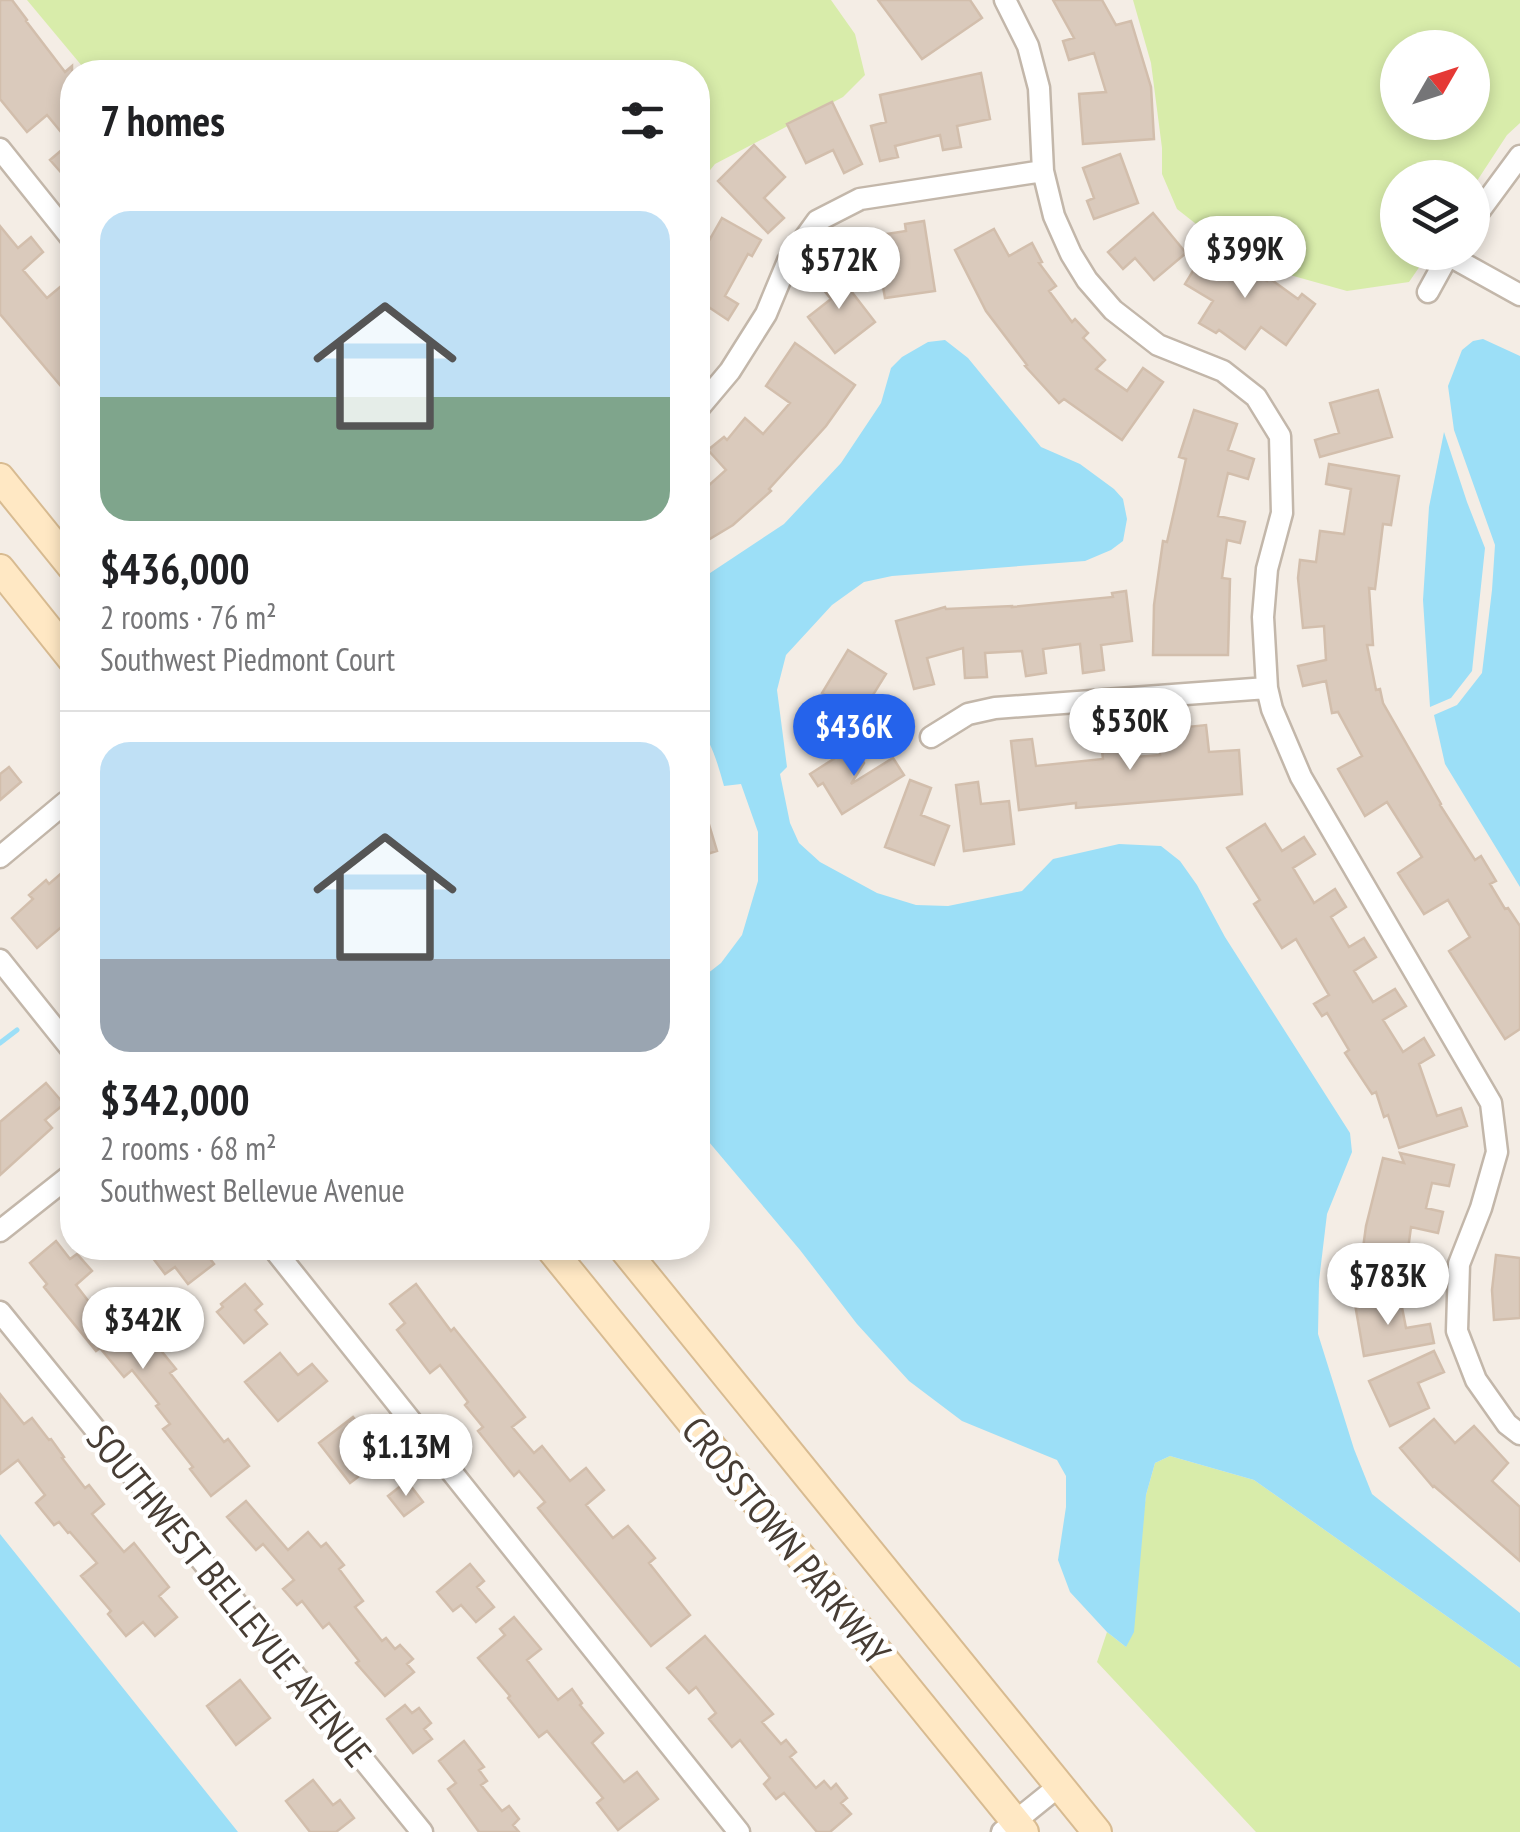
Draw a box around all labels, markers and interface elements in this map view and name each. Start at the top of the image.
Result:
north arrow [1380,30,1490,140]
map controls [1380,30,1490,270]
text: 7 homes [100,93,225,148]
icon: filters [615,93,670,148]
button: layers [1380,160,1490,270]
pin: $399K [1175,216,1315,301]
pin: $572K [769,227,909,312]
text: $399K [1206,227,1284,269]
text: $572K [800,238,878,280]
icon: home [295,276,475,456]
text: $436,000 [100,541,250,596]
text: 2 rooms · 76 m² [100,596,277,638]
text: Southwest Piedmont Court [100,638,395,680]
pin: $530K [1060,688,1200,773]
pin: $436K [784,694,924,779]
text: $530K [1091,699,1169,741]
text: $436K [815,705,893,747]
icon: home [295,807,475,987]
text: $342,000 [100,1072,250,1127]
text: 2 rooms · 68 m² [100,1127,277,1169]
text: Southwest Bellevue Avenue [100,1169,405,1211]
pin: $783K [1318,1243,1458,1328]
text: $783K [1349,1254,1427,1296]
pin: $342K [73,1287,213,1372]
text: $342K [104,1298,182,1340]
street label: CROSSTOWN PARKWAY [672,1406,903,1675]
street label: SOUTHWEST BELLEVUE AVENUE [77,1414,383,1776]
pin: $1.13M [325,1414,487,1499]
text: $1.13M [361,1425,451,1467]

